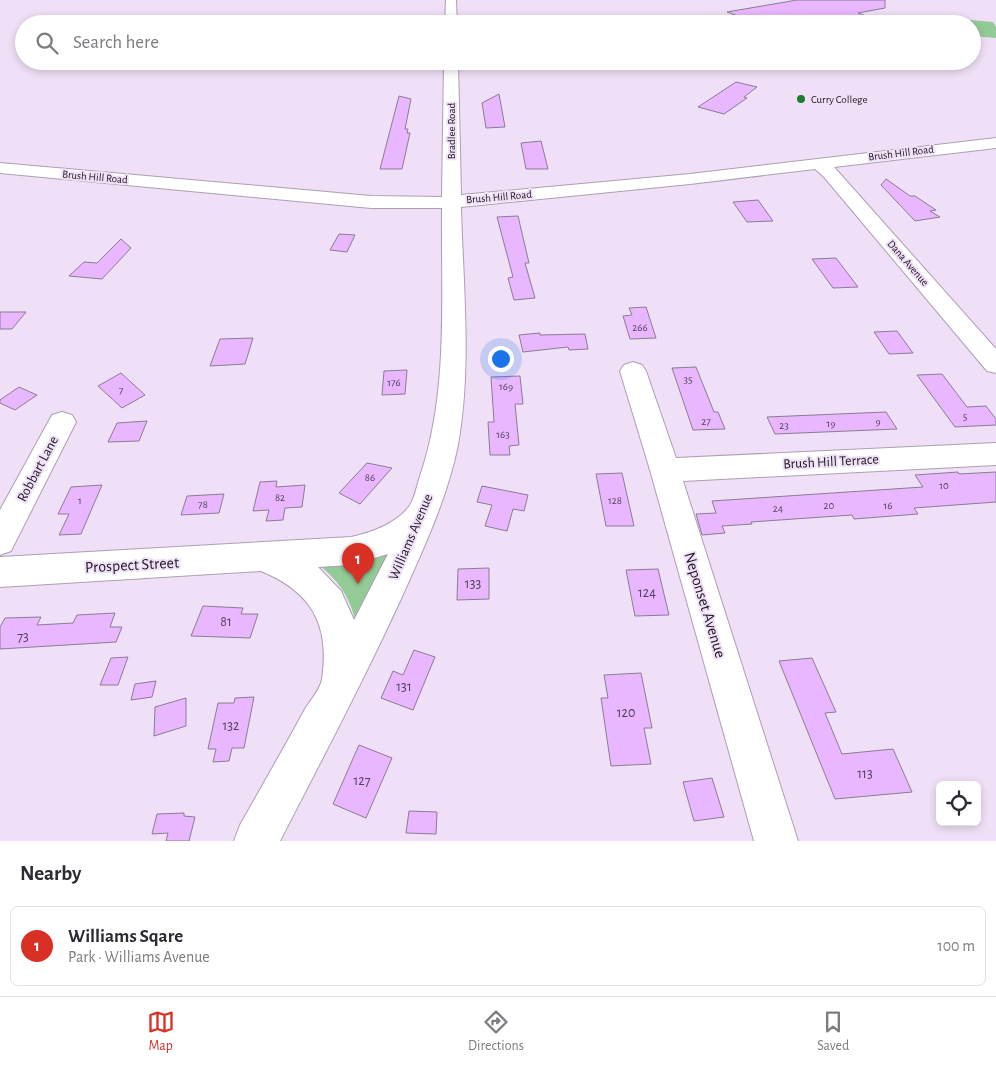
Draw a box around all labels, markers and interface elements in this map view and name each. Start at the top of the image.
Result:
search box [15,15,981,70]
icon: search [33,29,61,57]
text: Search here [73,33,159,52]
marker: Curry College [795,93,807,105]
place label: Curry College [811,94,868,105]
street label: Bradlee Road [446,102,457,159]
street label: Brush Hill Road [868,143,935,162]
street label: Brush Hill Road [62,169,129,185]
street label: Brush Hill Road [466,189,533,205]
street label: Dana Avenue [885,238,931,288]
house number: 266 [632,322,648,333]
your location [488,346,514,372]
house number: 35 [683,374,693,385]
house number: 176 [387,377,401,388]
house number: 169 [499,381,513,392]
house number: 7 [119,385,124,396]
house number: 5 [963,411,968,422]
house number: 27 [701,416,711,427]
house number: 9 [875,416,881,427]
house number: 19 [827,418,835,429]
house number: 23 [779,420,789,431]
house number: 163 [496,429,510,440]
street label: Robbart Lane [15,434,61,504]
street label: Brush Hill Terrace [783,453,879,471]
house number: 86 [365,472,375,483]
house number: 10 [939,480,949,491]
house number: 82 [275,492,285,503]
street label: Williams Avenue [387,492,435,582]
house number: 1 [78,495,82,506]
house number: 128 [608,495,622,506]
house number: 78 [198,499,208,510]
house number: 20 [824,500,835,511]
house number: 16 [884,500,892,511]
house number: 24 [773,503,783,514]
pin: 1 [342,543,374,584]
street label: Neponset Avenue [681,550,729,660]
street label: Prospect Street [85,555,179,575]
house number: 133 [465,577,481,591]
house number: 124 [638,586,656,600]
house number: 81 [220,615,232,629]
house number: 73 [17,630,29,644]
house number: 131 [396,680,412,694]
house number: 120 [617,706,635,720]
house number: 132 [223,719,239,733]
house number: 113 [857,767,873,781]
house number: 127 [353,774,371,788]
map controls [936,781,981,826]
button: locate [936,781,981,826]
text: Nearby [20,863,81,884]
text: Williams Sqare [68,927,183,946]
text: 1 [34,938,40,954]
text: 100 m [937,938,975,954]
text: Park · Williams Avenue [68,949,210,965]
tab: Map [147,1008,175,1055]
tab: Directions [468,1008,524,1055]
tab: Saved [817,1008,849,1055]

